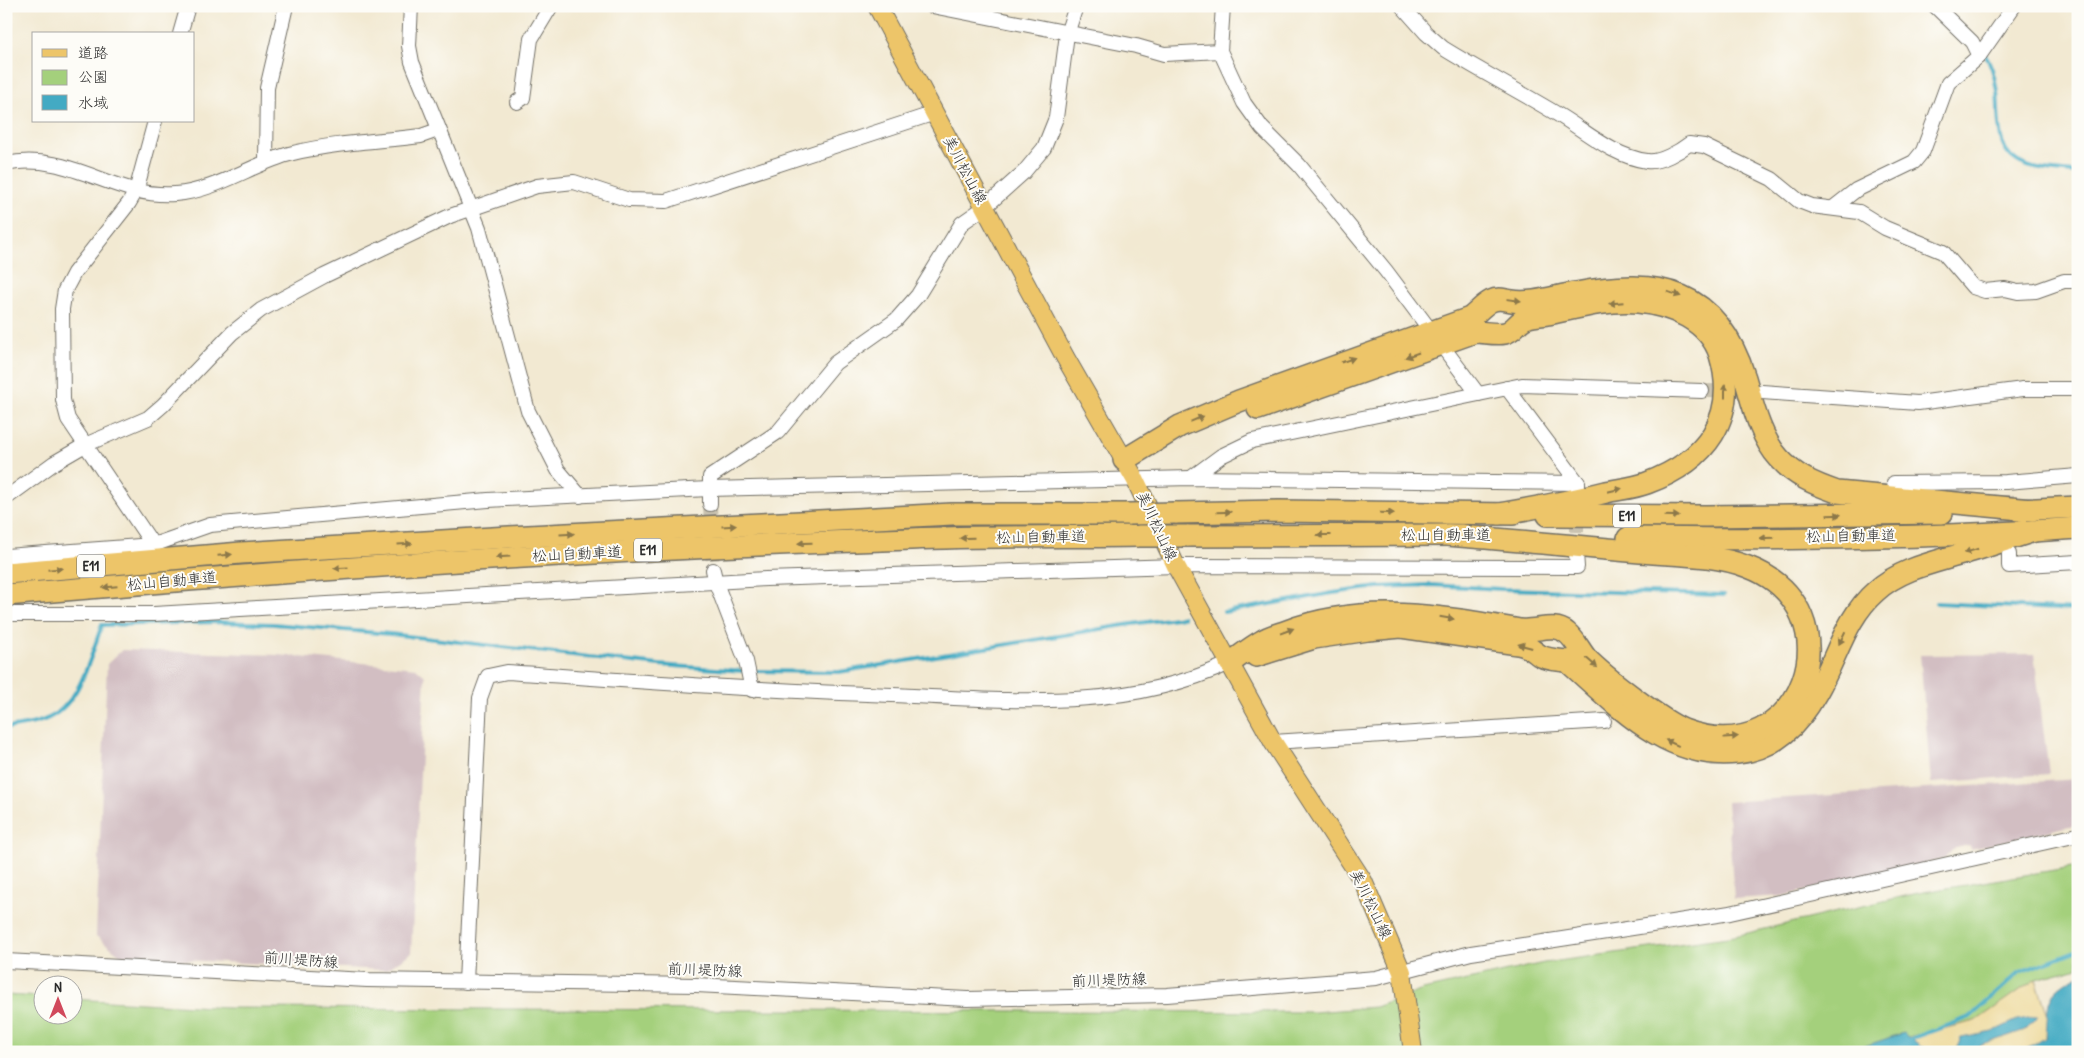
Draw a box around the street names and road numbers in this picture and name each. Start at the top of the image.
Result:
street label: 美川松山線 [939,132,992,208]
street label: 美川松山線 [1132,487,1183,564]
road number: E11 [1613,504,1641,528]
street label: 松山自動車道 [1401,524,1491,545]
street label: 松山自動車道 [1806,524,1896,547]
street label: 松山自動車道 [996,525,1086,548]
road number: E11 [634,538,662,562]
street label: 松山自動車道 [531,541,622,566]
road number: E11 [77,554,105,578]
street label: 松山自動車道 [126,566,218,595]
street label: 美川松山線 [1346,865,1397,942]
street label: 前川堤防線 [263,946,339,973]
street label: 前川堤防線 [667,958,743,981]
street label: 前川堤防線 [1071,968,1147,991]

